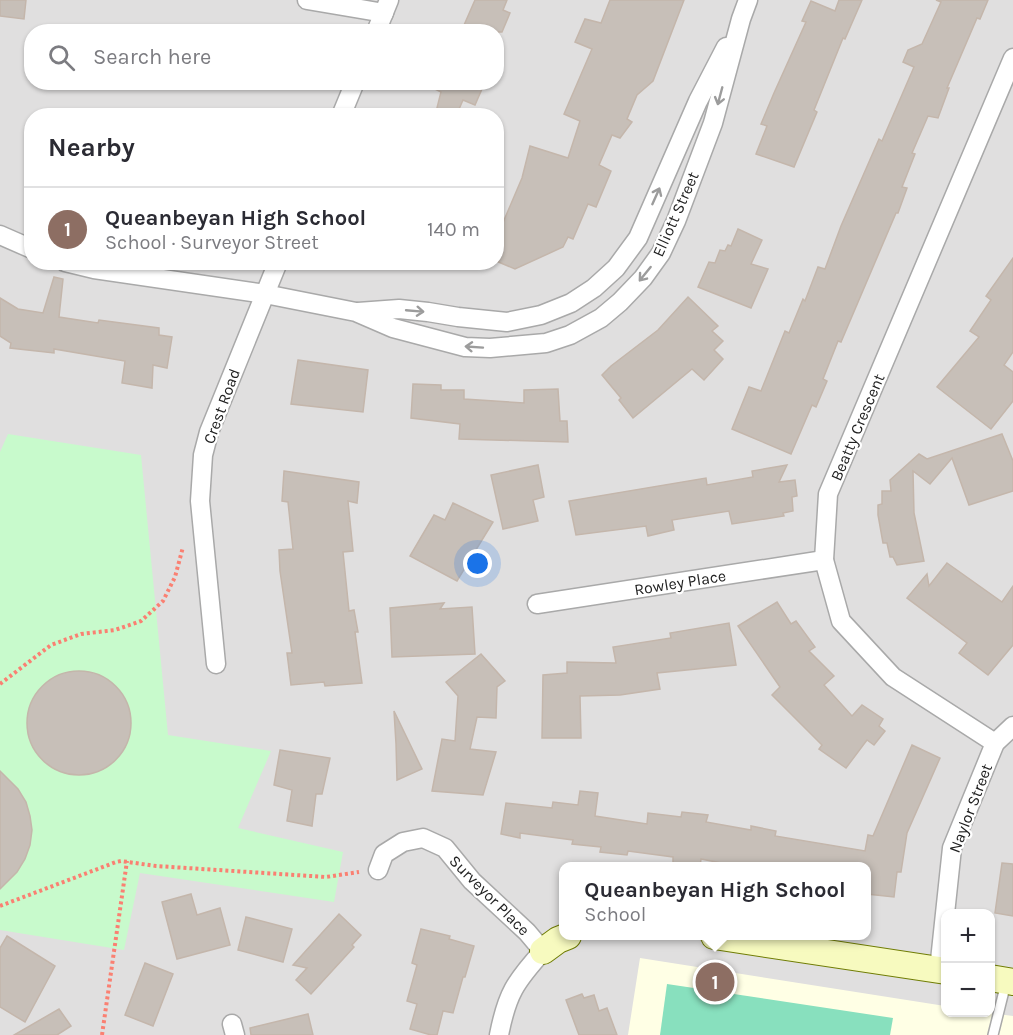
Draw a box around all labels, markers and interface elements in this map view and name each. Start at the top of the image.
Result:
search box [24,24,504,90]
icon: search [45,41,78,74]
text: Search here [93,44,211,70]
one-way arrow [714,86,726,105]
text: Nearby [48,132,135,163]
street label: Elliott Street [648,169,703,260]
one-way arrow [651,188,663,206]
text: Queanbeyan High School [105,205,366,231]
text: 1 [64,218,71,241]
text: 140 m [427,218,480,241]
text: School · Surveyor Street [105,231,319,254]
one-way arrow [638,266,652,281]
one-way arrow [404,306,424,317]
one-way arrow [465,341,485,352]
street label: Crest Road [199,366,244,446]
street label: Beatty Crescent [826,371,889,484]
your location [463,549,492,578]
street label: Rowley Place [633,566,727,599]
street label: Naylor Street [945,761,996,855]
street label: Surveyor Place [446,851,534,939]
popup [559,862,871,940]
text: Queanbeyan High School [584,877,846,903]
text: School [584,903,646,926]
map controls [941,909,995,1017]
button: + [941,909,995,963]
pin: 1 [696,960,734,1004]
button: − [941,963,995,1017]

